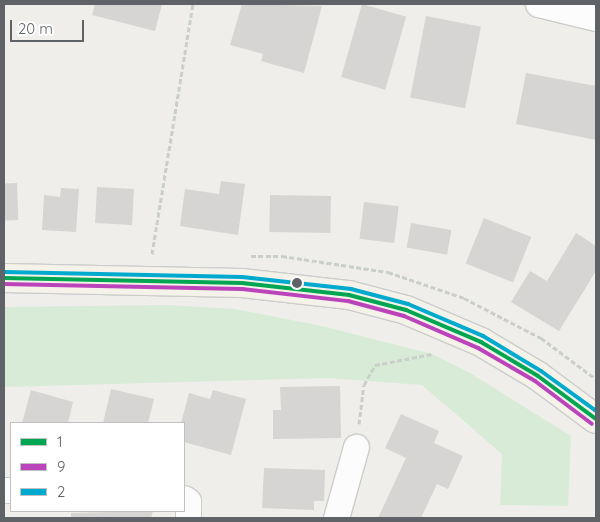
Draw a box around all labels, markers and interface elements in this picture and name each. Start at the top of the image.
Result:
scale bar [12,10,86,42]
text: 20 m [18,19,53,38]
unlabelled marker [292,278,302,288]
legend [10,422,185,512]
text: 1 [57,432,63,451]
text: 9 [57,457,65,476]
text: 2 [57,482,65,501]

